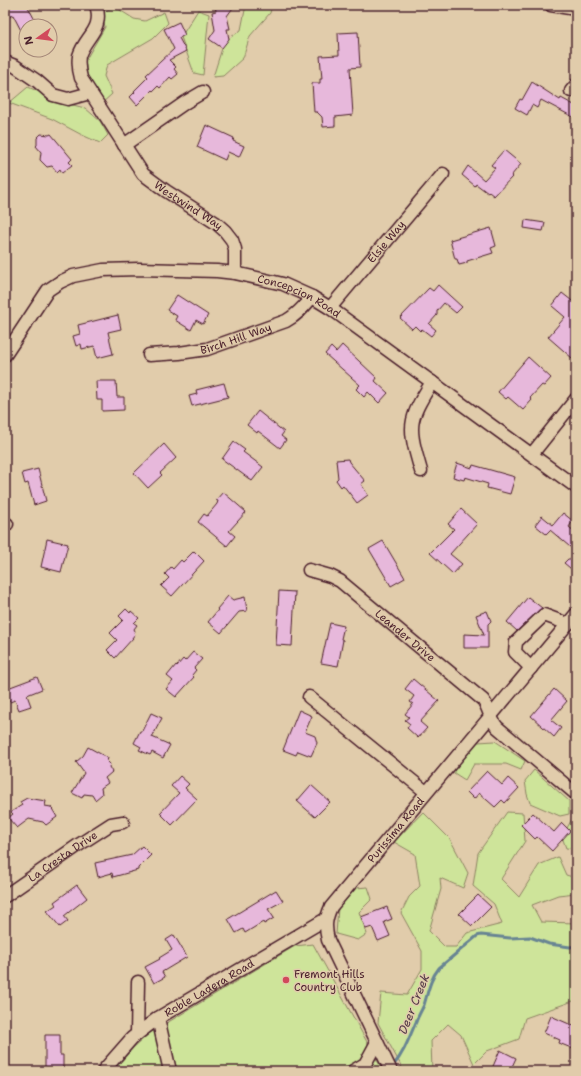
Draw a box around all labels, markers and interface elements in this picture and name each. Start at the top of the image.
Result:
north arrow [18,18,58,58]
text: N [20,34,37,46]
street label: Westwind Way [151,177,226,233]
street label: Elsie Way [364,217,408,266]
street label: Concepcion Road [256,271,344,321]
street label: Birch Hill Way [199,319,274,357]
street label: Leander Drive [372,606,439,665]
street label: Purissima Road [364,794,427,866]
street label: La Cresta Drive [25,827,100,885]
street label: Roble Ladera Road [161,956,257,1020]
place label: Fremont Hills Country Club [294,967,365,995]
water label: Deer Creek [395,971,433,1037]
marker: Fremont Hills Country Club [281,975,291,985]

